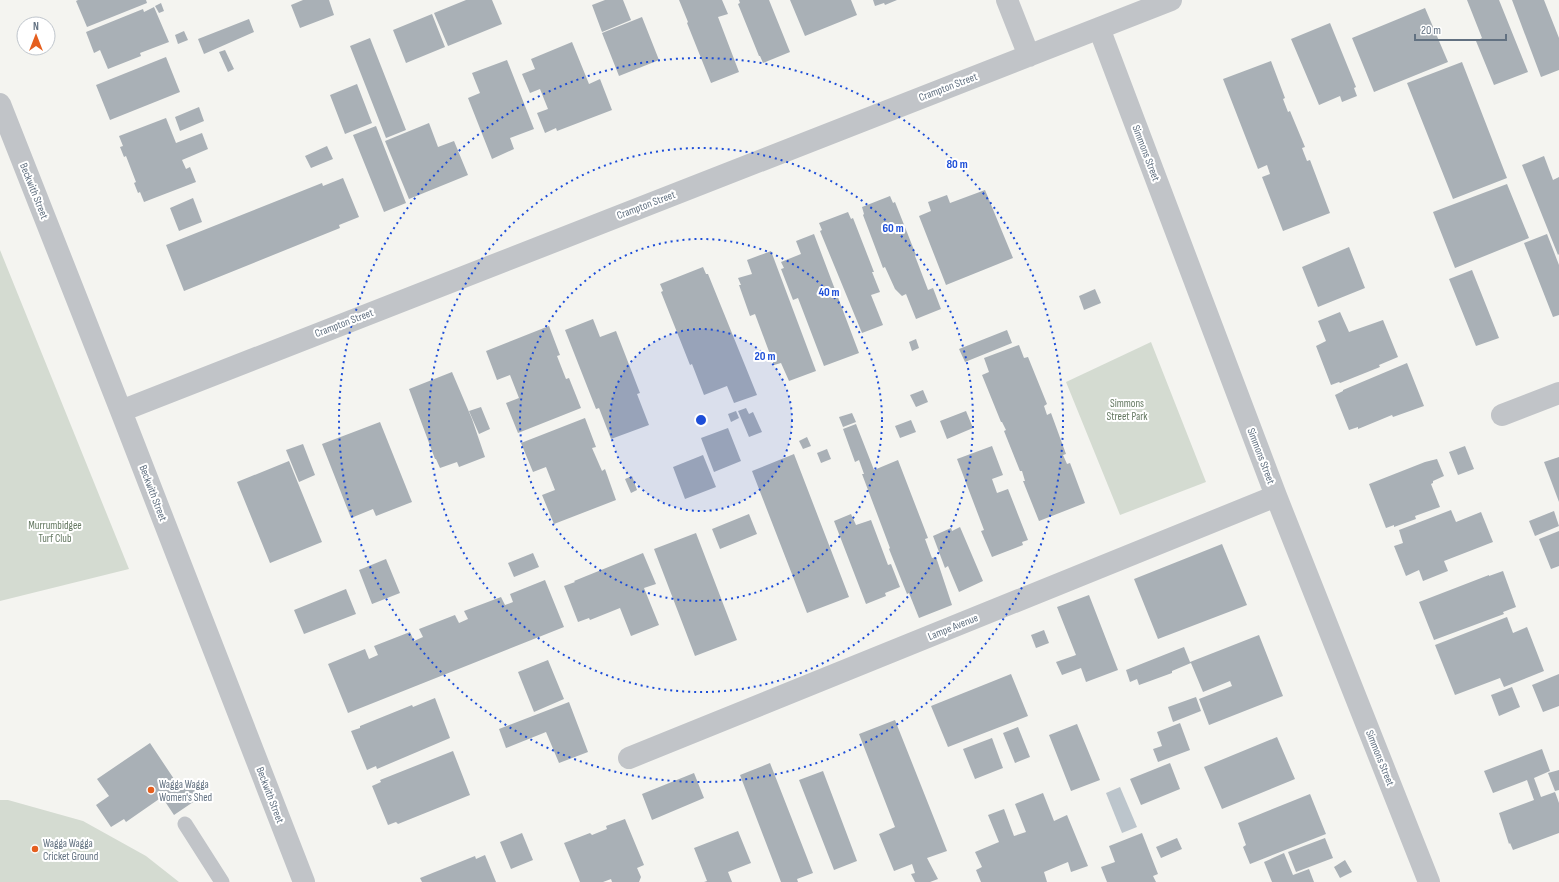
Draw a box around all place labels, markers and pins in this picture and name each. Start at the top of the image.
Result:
centre of rings [694,413,708,427]
place label: Wagga Wagga Women's Shed [159,778,213,804]
marker: Wagga Wagga Women's Shed [146,785,156,795]
place label: Wagga Wagga Cricket Ground [43,837,99,863]
marker: Wagga Wagga Cricket Ground [30,844,40,854]

